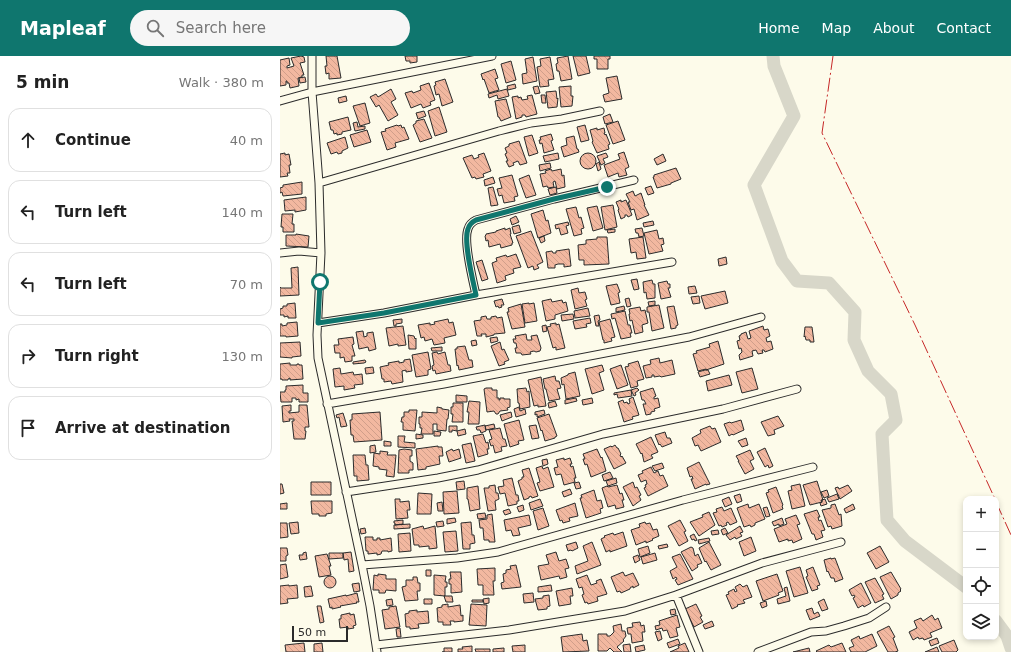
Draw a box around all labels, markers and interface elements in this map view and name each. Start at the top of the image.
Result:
search box [130,10,410,46]
text: Mapleaf [20,17,106,39]
icon: search [144,17,166,39]
text: Search here [176,19,266,37]
text: Home [758,20,800,36]
text: Map [822,20,851,36]
text: About [873,20,915,36]
text: Contact [937,20,991,36]
text: 5 min [16,72,69,92]
text: Walk · 380 m [179,75,264,90]
icon: ahead [17,129,39,151]
text: Continue [55,131,131,149]
text: 40 m [230,133,263,148]
route end [598,178,616,196]
icon: left [17,201,39,223]
text: Turn left [55,203,127,221]
text: 140 m [221,205,263,220]
icon: left [17,273,39,295]
route start [311,273,329,291]
text: Turn left [55,275,127,293]
text: 70 m [230,277,263,292]
icon: right [17,345,39,367]
text: Turn right [55,347,139,365]
text: 130 m [221,349,263,364]
icon: arrive [17,417,39,439]
text: Arrive at destination [55,419,230,437]
map controls [963,496,999,640]
button: + [963,496,999,532]
button: − [963,532,999,568]
button: locate [963,568,999,604]
button: layers [963,604,999,640]
scale bar [292,624,348,643]
text: 50 m [298,626,326,639]

